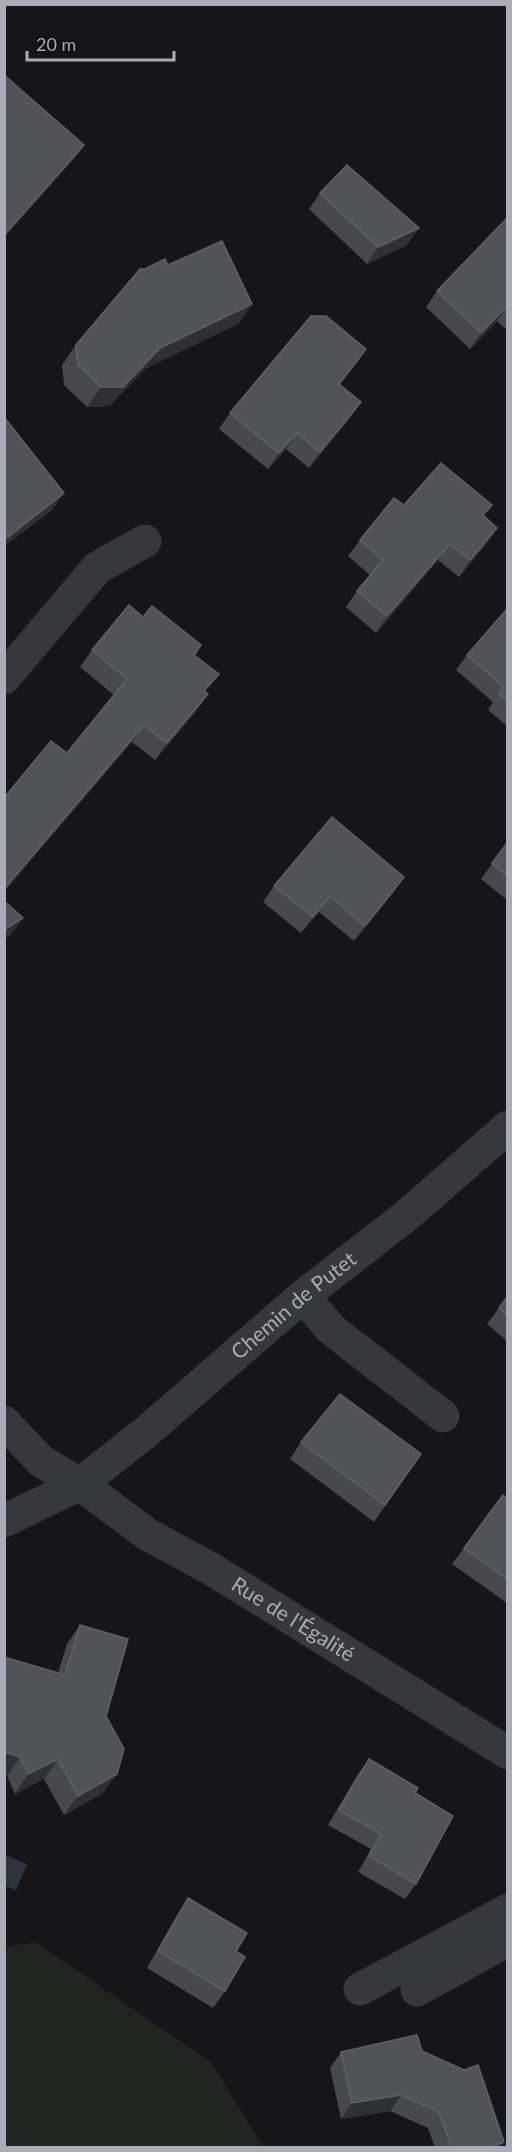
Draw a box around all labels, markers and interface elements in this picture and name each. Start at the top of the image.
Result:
scale bar [27,24,174,62]
text: 20 m [36,33,76,55]
street label: Chemin de Putet [225,1245,361,1364]
street label: Rue de l'Égalité [228,1571,360,1666]

